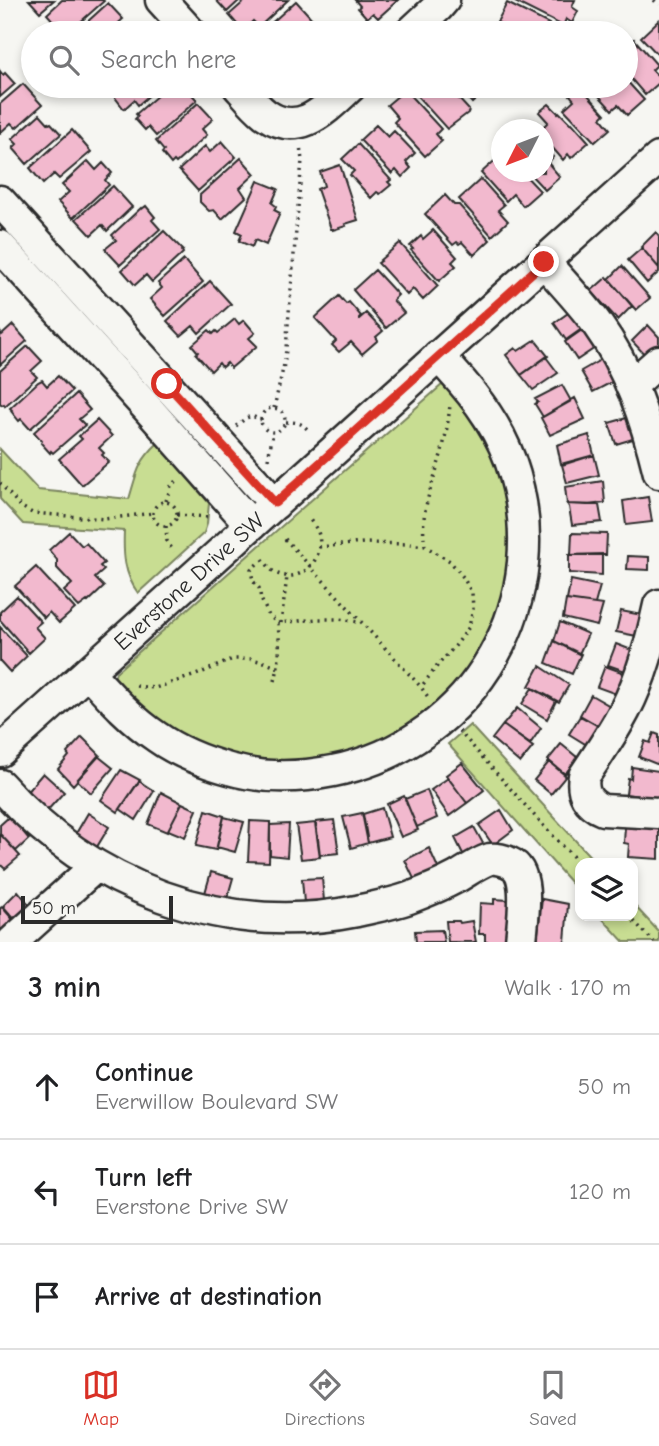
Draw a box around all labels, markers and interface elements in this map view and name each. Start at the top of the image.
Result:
search box [21,21,638,98]
icon: search [45,41,83,79]
text: Search here [101,45,236,75]
north arrow [491,119,554,182]
route end [528,246,559,277]
route start [151,368,182,399]
street label: Everstone Drive SW [109,507,270,656]
map controls [575,858,638,921]
button: layers [575,858,638,921]
scale bar [21,893,173,925]
text: 50 m [32,897,76,919]
text: 3 min [28,970,101,1005]
text: Walk · 170 m [504,974,631,1001]
text: Continue [95,1058,193,1088]
icon: ahead [28,1068,66,1106]
text: 50 m [578,1073,631,1100]
text: Everwillow Boulevard SW [95,1088,338,1115]
text: Turn left [95,1163,192,1193]
icon: left [28,1173,66,1211]
text: 120 m [569,1178,631,1205]
text: Everstone Drive SW [95,1193,288,1220]
icon: arrive [28,1278,66,1316]
text: Arrive at destination [95,1282,322,1312]
tab: Map [82,1366,120,1430]
tab: Directions [285,1366,365,1430]
tab: Saved [529,1366,577,1430]

